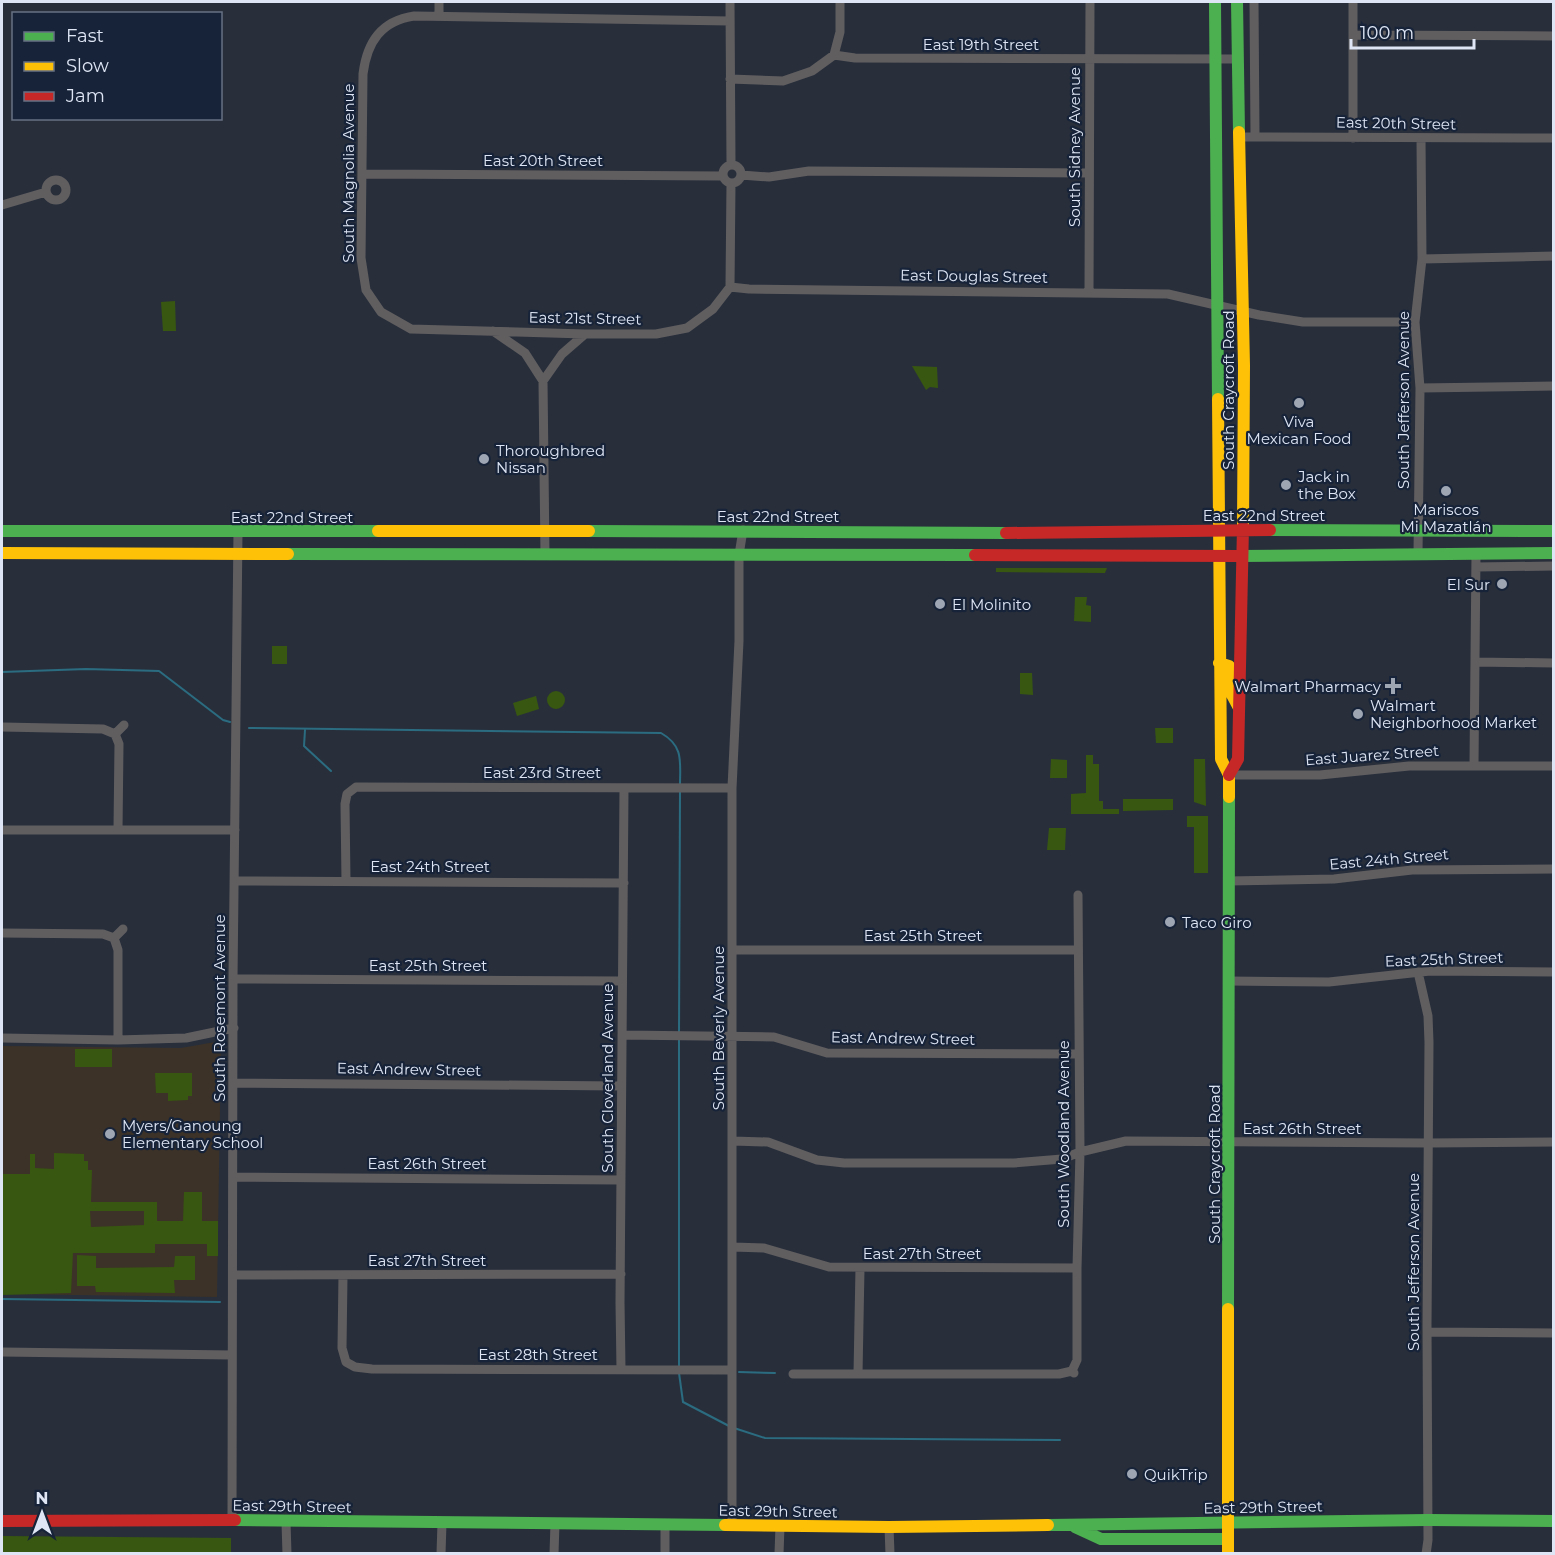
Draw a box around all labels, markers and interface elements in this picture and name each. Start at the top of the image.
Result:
legend [12,12,222,120]
scale bar [1351,12,1474,50]
text: 100 m [1360,22,1414,44]
text: Fast [66,25,104,47]
street label: East 19th Street [923,35,1039,54]
text: Slow [66,55,109,77]
street label: South Sidney Avenue [1065,67,1084,227]
street label: South Magnolia Avenue [339,83,358,263]
text: Jam [65,85,105,107]
street label: East 20th Street [1336,112,1456,134]
street label: East 20th Street [483,151,603,170]
street label: East Douglas Street [900,265,1048,287]
street label: East 21st Street [528,308,642,328]
street label: South Craycroft Road [1219,310,1238,470]
street label: South Jefferson Avenue [1394,311,1413,489]
marker: Viva Mexican Food [1292,396,1306,410]
place label: Viva Mexican Food [1247,412,1351,448]
place label: Thoroughbred Nissan [496,441,605,477]
marker: Thoroughbred Nissan [477,452,491,466]
place label: Jack in the Box [1297,467,1356,503]
marker: Jack in the Box [1279,478,1293,492]
marker: Mariscos Mi Mazatlán [1439,484,1453,498]
place label: Mariscos Mi Mazatlán [1400,500,1492,536]
street label: East 22nd Street [1203,506,1325,525]
street label: East 22nd Street [717,507,839,526]
street label: East 22nd Street [231,508,353,527]
place label: El Sur [1447,575,1490,594]
marker: El Sur [1495,577,1509,591]
place label: El Molinito [952,595,1031,614]
marker: El Molinito [933,597,947,611]
place label: Walmart Pharmacy [1234,677,1382,696]
marker: Walmart Pharmacy [1386,679,1400,693]
place label: Walmart Neighborhood Market [1370,696,1537,732]
marker: Walmart Neighborhood Market [1351,707,1365,721]
street label: East Juarez Street [1304,741,1440,769]
street label: East 23rd Street [483,763,601,782]
street label: East 24th Street [1329,844,1449,874]
street label: East 24th Street [370,857,490,876]
place label: Taco Giro [1182,913,1252,932]
street label: South Rosemont Avenue [210,914,229,1102]
marker: Taco Giro [1163,915,1177,929]
street label: East 25th Street [864,926,982,945]
street label: South Beverly Avenue [709,946,728,1110]
street label: East 25th Street [1384,947,1504,971]
street label: East 25th Street [369,956,487,975]
street label: South Cloverland Avenue [598,983,617,1173]
street label: East Andrew Street [831,1027,975,1049]
street label: South Woodland Avenue [1054,1040,1073,1228]
street label: East Andrew Street [337,1058,481,1080]
street label: South Craycroft Road [1205,1084,1224,1244]
place label: Myers/Ganoung Elementary School [122,1116,263,1152]
street label: East 26th Street [1242,1119,1362,1138]
marker: Myers/Ganoung Elementary School [103,1127,117,1141]
street label: East 26th Street [367,1154,487,1173]
street label: South Jefferson Avenue [1404,1173,1423,1351]
street label: East 27th Street [863,1244,981,1263]
street label: East 27th Street [368,1251,486,1270]
street label: East 28th Street [478,1345,598,1364]
place label: QuikTrip [1144,1465,1208,1484]
marker: QuikTrip [1125,1467,1139,1481]
north arrow [12,1483,72,1543]
text: N [36,1489,48,1508]
street label: East 29th Street [232,1495,352,1517]
street label: East 29th Street [1203,1496,1323,1518]
street label: East 29th Street [718,1500,838,1522]

